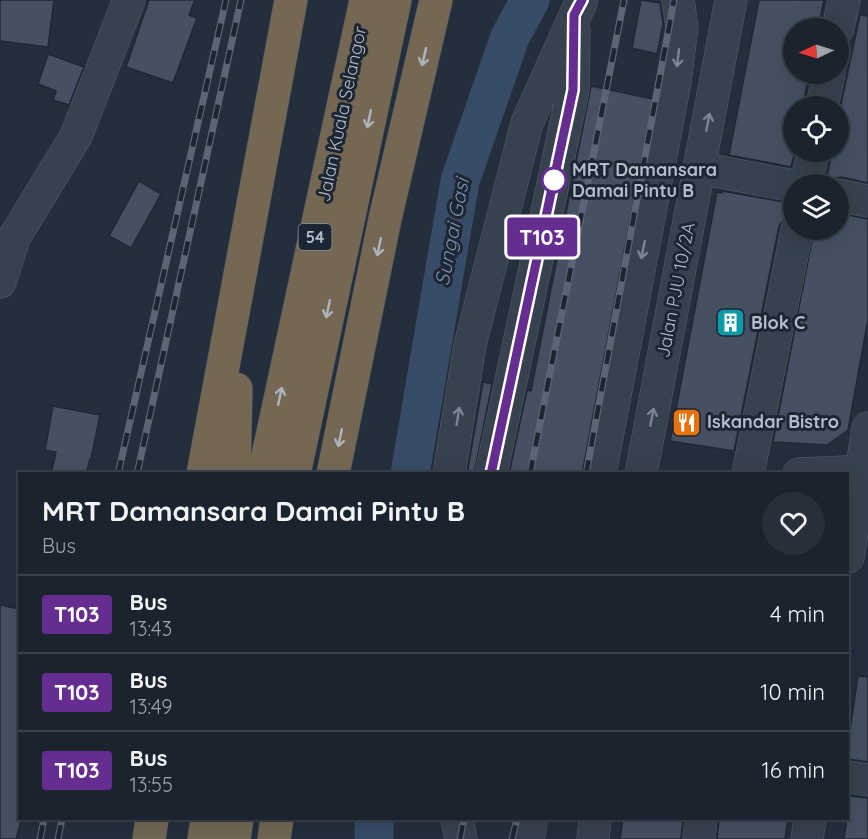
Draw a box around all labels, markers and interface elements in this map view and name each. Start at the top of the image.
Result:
north arrow [783,18,849,84]
map controls [783,18,849,240]
street label: Jalan Kuala Selangor [312,24,371,204]
one-way arrow [417,47,429,66]
one-way arrow [673,48,684,67]
button: locate [783,96,849,162]
one-way arrow [363,109,374,128]
one-way arrow [703,112,714,132]
place label: MRT Damansara Damai Pintu B [572,158,717,202]
marker: MRT Damansara Damai Pintu B [541,167,567,193]
water label: Sungai Gasi [429,174,475,287]
button: layers [783,174,849,240]
line badge: T103 [500,218,584,256]
street label: Jalan PJU 10/2A [651,220,700,360]
road number: 54 [298,224,332,250]
text: T103 [519,224,565,250]
one-way arrow [373,237,384,256]
one-way arrow [637,239,648,259]
one-way arrow [322,299,333,319]
building icon: Blok C [714,307,746,339]
place label: Blok C [751,311,805,334]
one-way arrow [275,387,287,406]
restaurant icon: Iskandar Bistro [670,406,702,438]
one-way arrow [453,407,464,427]
one-way arrow [647,407,658,427]
place label: Iskandar Bistro [707,410,839,433]
one-way arrow [334,428,345,447]
button: heart [762,492,825,555]
text: MRT Damansara Damai Pintu B [42,493,465,528]
text: Bus [42,533,76,558]
text: Bus [130,588,167,616]
text: 4 min [770,600,825,628]
text: T103 [54,601,100,627]
text: 13:43 [130,616,172,641]
text: Bus [130,666,167,694]
text: 10 min [760,678,825,706]
text: T103 [54,679,100,705]
text: 13:49 [130,694,172,719]
text: Bus [130,744,167,772]
text: 16 min [762,756,825,784]
text: T103 [54,757,100,783]
text: 13:55 [130,772,173,797]

